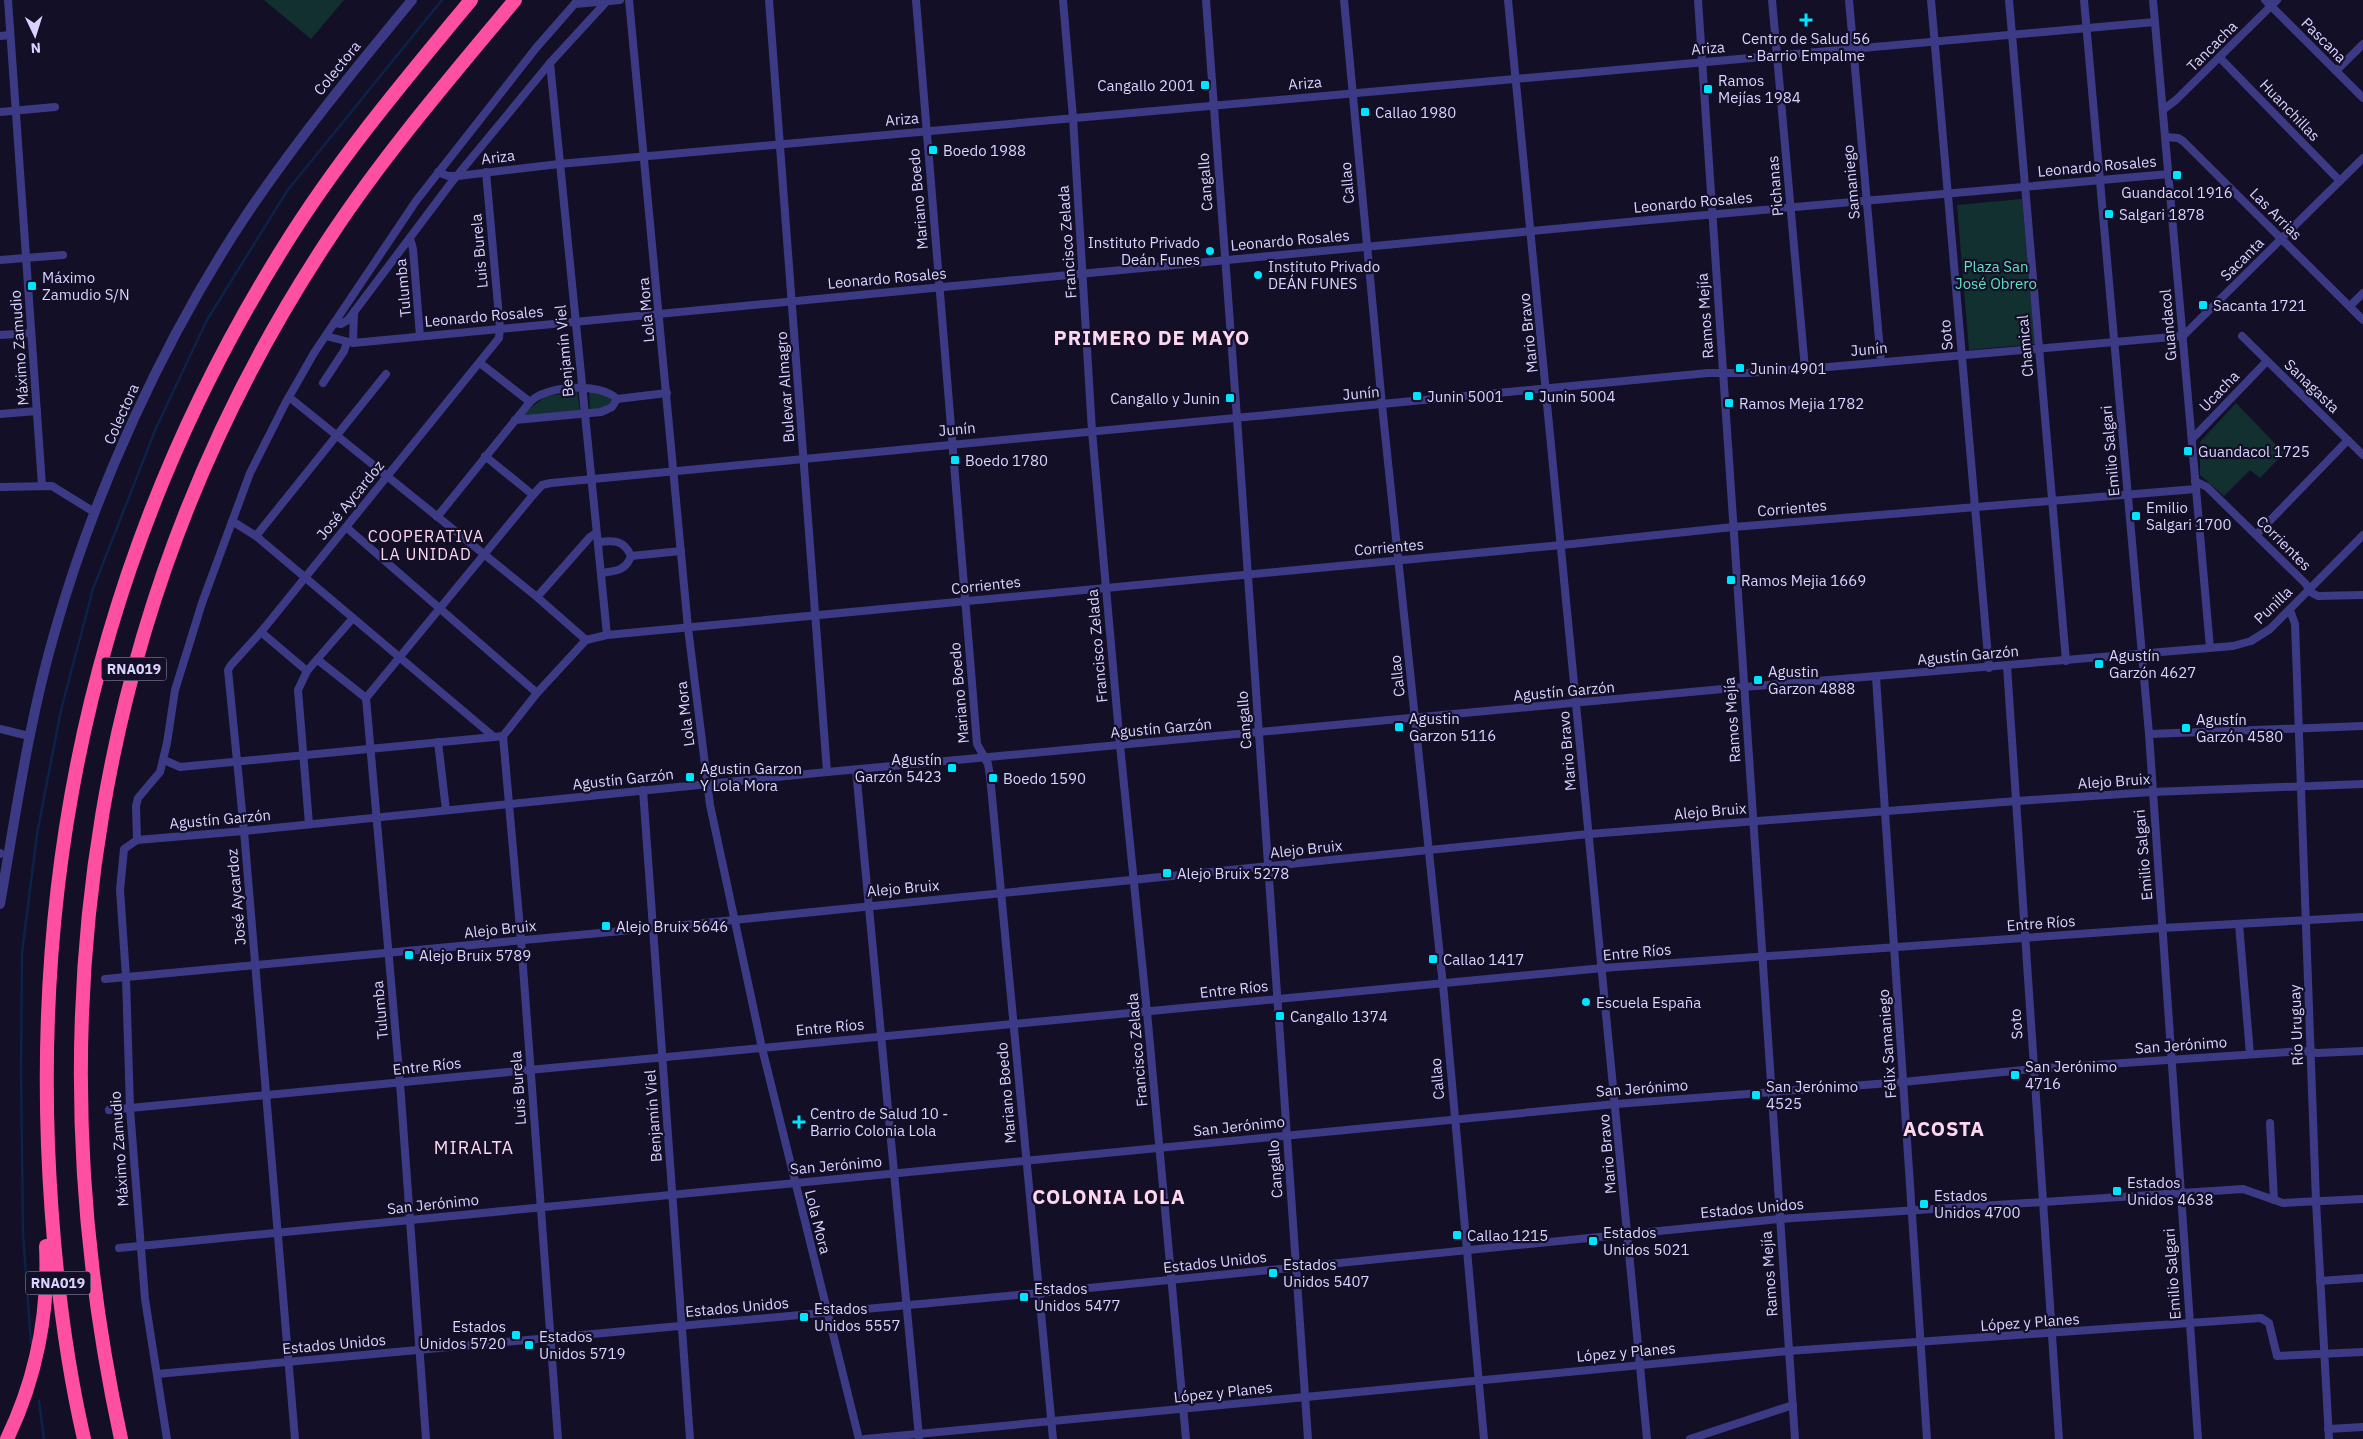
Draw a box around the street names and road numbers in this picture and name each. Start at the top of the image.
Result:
street label: Pascana [2297,13,2351,67]
street label: Tancacha [2183,17,2241,75]
street label: Colectora [309,37,365,99]
street label: Ariza [1690,37,1726,59]
street label: Ariza [1287,72,1323,94]
street label: Huanchillas [2256,75,2324,145]
street label: Ariza [884,108,920,130]
street label: Samaniego [1838,144,1864,220]
street label: Ariza [480,146,516,168]
street label: Mariano Boedo [904,148,932,250]
street label: Leonardo Rosales [2037,151,2157,181]
street label: Cangallo [1193,152,1217,212]
street label: Pichanas [1763,155,1787,217]
street label: Callao [1336,161,1358,205]
street label: Las Arrias [2246,184,2306,244]
street label: Francisco Zelada [1054,185,1080,299]
street label: Leonardo Rosales [1633,187,1753,217]
street label: Luis Burela [466,213,492,289]
street label: Leonardo Rosales [1230,225,1350,255]
street label: Sacanta [2216,233,2268,285]
street label: Tulumba [391,258,415,318]
street label: Leonardo Rosales [827,263,947,293]
street label: Ramos Mejía [1693,273,1717,359]
street label: Lola Mora [634,277,658,343]
street label: Guandacol [2155,288,2181,362]
street label: Máximo Zamudio [5,290,33,406]
street label: Mario Bravo [1514,292,1542,374]
street label: Leonardo Rosales [424,301,544,331]
street label: Benjamín Viel [551,304,577,398]
street label: Chamical [2013,314,2037,378]
street label: Soto [1935,319,1957,351]
street label: Bulevar Almagro [772,331,798,443]
street label: Junín [1850,338,1888,360]
street label: Sanagasta [2280,355,2344,417]
street label: Ucacha [2195,366,2243,416]
street label: Colectora [99,381,143,447]
street label: Junín [1342,382,1380,404]
street label: Emilio Salgari [2097,405,2123,497]
street label: Junín [938,418,976,440]
street label: José Aycardoz [312,456,388,544]
street label: Corrientes [1756,495,1828,521]
street label: Corrientes [2253,512,2315,574]
street label: Corrientes [1353,534,1425,560]
street label: Corrientes [950,572,1022,598]
street label: Punilla [2250,582,2296,628]
street label: Francisco Zelada [1083,589,1111,703]
street label: Agustín Garzón [1916,641,2020,669]
street label: Mariano Boedo [945,642,973,744]
street label: Callao [1385,654,1409,698]
road number: RNA019 [102,658,166,681]
street label: Agustín Garzón [1512,677,1616,705]
street label: Ramos Mejía [1720,677,1744,763]
street label: Lola Mora [672,680,698,748]
street label: Cangallo [1232,690,1256,750]
street label: Mario Bravo [1554,710,1580,792]
street label: Agustín Garzón [1109,714,1213,742]
street label: Agustín Garzón [571,764,675,794]
street label: Alejo Bruix [2077,769,2151,793]
street label: Alejo Bruix [1673,798,1747,824]
street label: Agustín Garzón [168,805,272,833]
street label: Emilio Salgari [2130,809,2156,901]
street label: Alejo Bruix [1269,836,1344,862]
street label: José Aycardoz [222,848,250,946]
street label: Alejo Bruix [866,875,940,901]
street label: Entre Ríos [2006,911,2076,935]
street label: Alejo Bruix [463,916,538,942]
street label: Entre Ríos [1602,940,1672,964]
street label: Entre Ríos [1199,976,1269,1002]
street label: Tulumba [368,980,392,1040]
street label: Río Uruguay [2285,984,2307,1066]
street label: Félix Samaniego [1874,989,1900,1099]
street label: Francisco Zelada [1123,993,1151,1107]
street label: Soto [2005,1008,2027,1040]
street label: Entre Ríos [795,1015,865,1039]
street label: San Jerónimo [2134,1032,2228,1058]
street label: Mariano Boedo [992,1042,1020,1144]
street label: Luis Burela [506,1050,530,1126]
street label: Entre Ríos [392,1053,462,1079]
street label: Callao [1426,1057,1448,1101]
street label: Benjamín Viel [640,1069,666,1163]
street label: San Jerónimo [1595,1075,1689,1101]
street label: Máximo Zamudio [105,1091,133,1207]
street label: San Jerónimo [1192,1112,1286,1140]
street label: Mario Bravo [1594,1113,1620,1195]
street label: Cangallo [1263,1139,1287,1199]
street label: San Jerónimo [789,1152,883,1178]
street label: Lola Mora [801,1188,835,1256]
street label: San Jerónimo [386,1190,480,1218]
street label: Estados Unidos [1699,1194,1805,1222]
street label: Emilio Salgari [2159,1228,2185,1320]
street label: Ramos Mejía [1757,1231,1781,1317]
street label: Estados Unidos [1162,1247,1268,1277]
road number: RNA019 [26,1272,90,1295]
street label: Estados Unidos [684,1293,790,1321]
street label: López y Planes [1980,1309,2080,1335]
street label: Estados Unidos [281,1330,387,1358]
street label: López y Planes [1576,1338,1676,1366]
street label: López y Planes [1173,1377,1273,1407]

